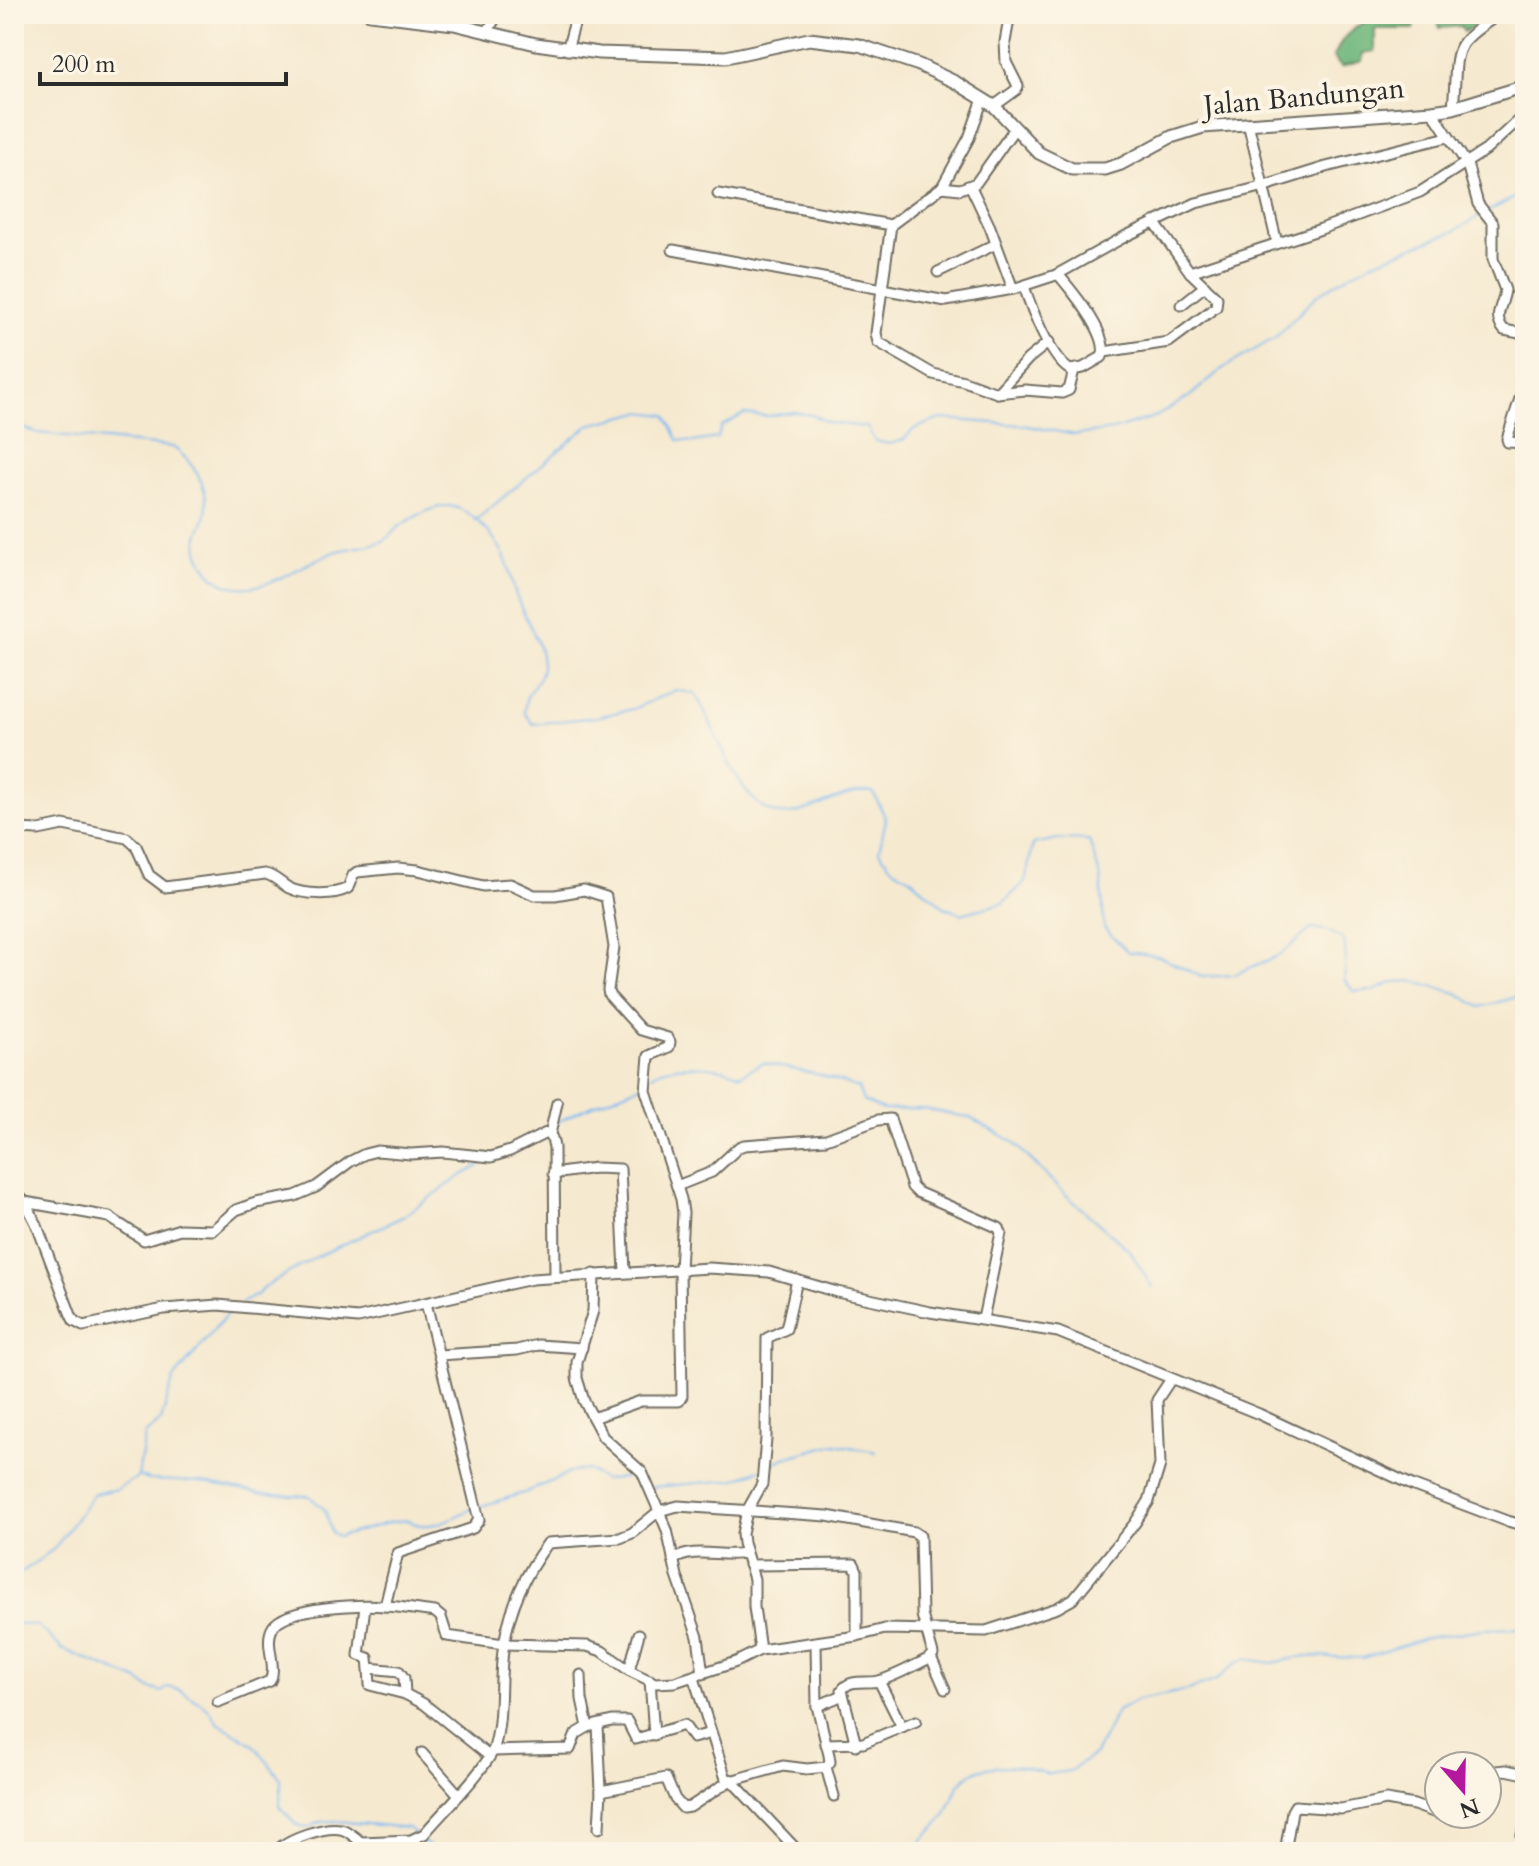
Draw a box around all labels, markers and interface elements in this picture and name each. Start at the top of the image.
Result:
scale bar [40,36,286,86]
text: 200 m [52,48,116,81]
street label: Jalan Bandungan [1198,69,1406,125]
north arrow [1423,1750,1503,1830]
text: N [1455,1790,1484,1825]

